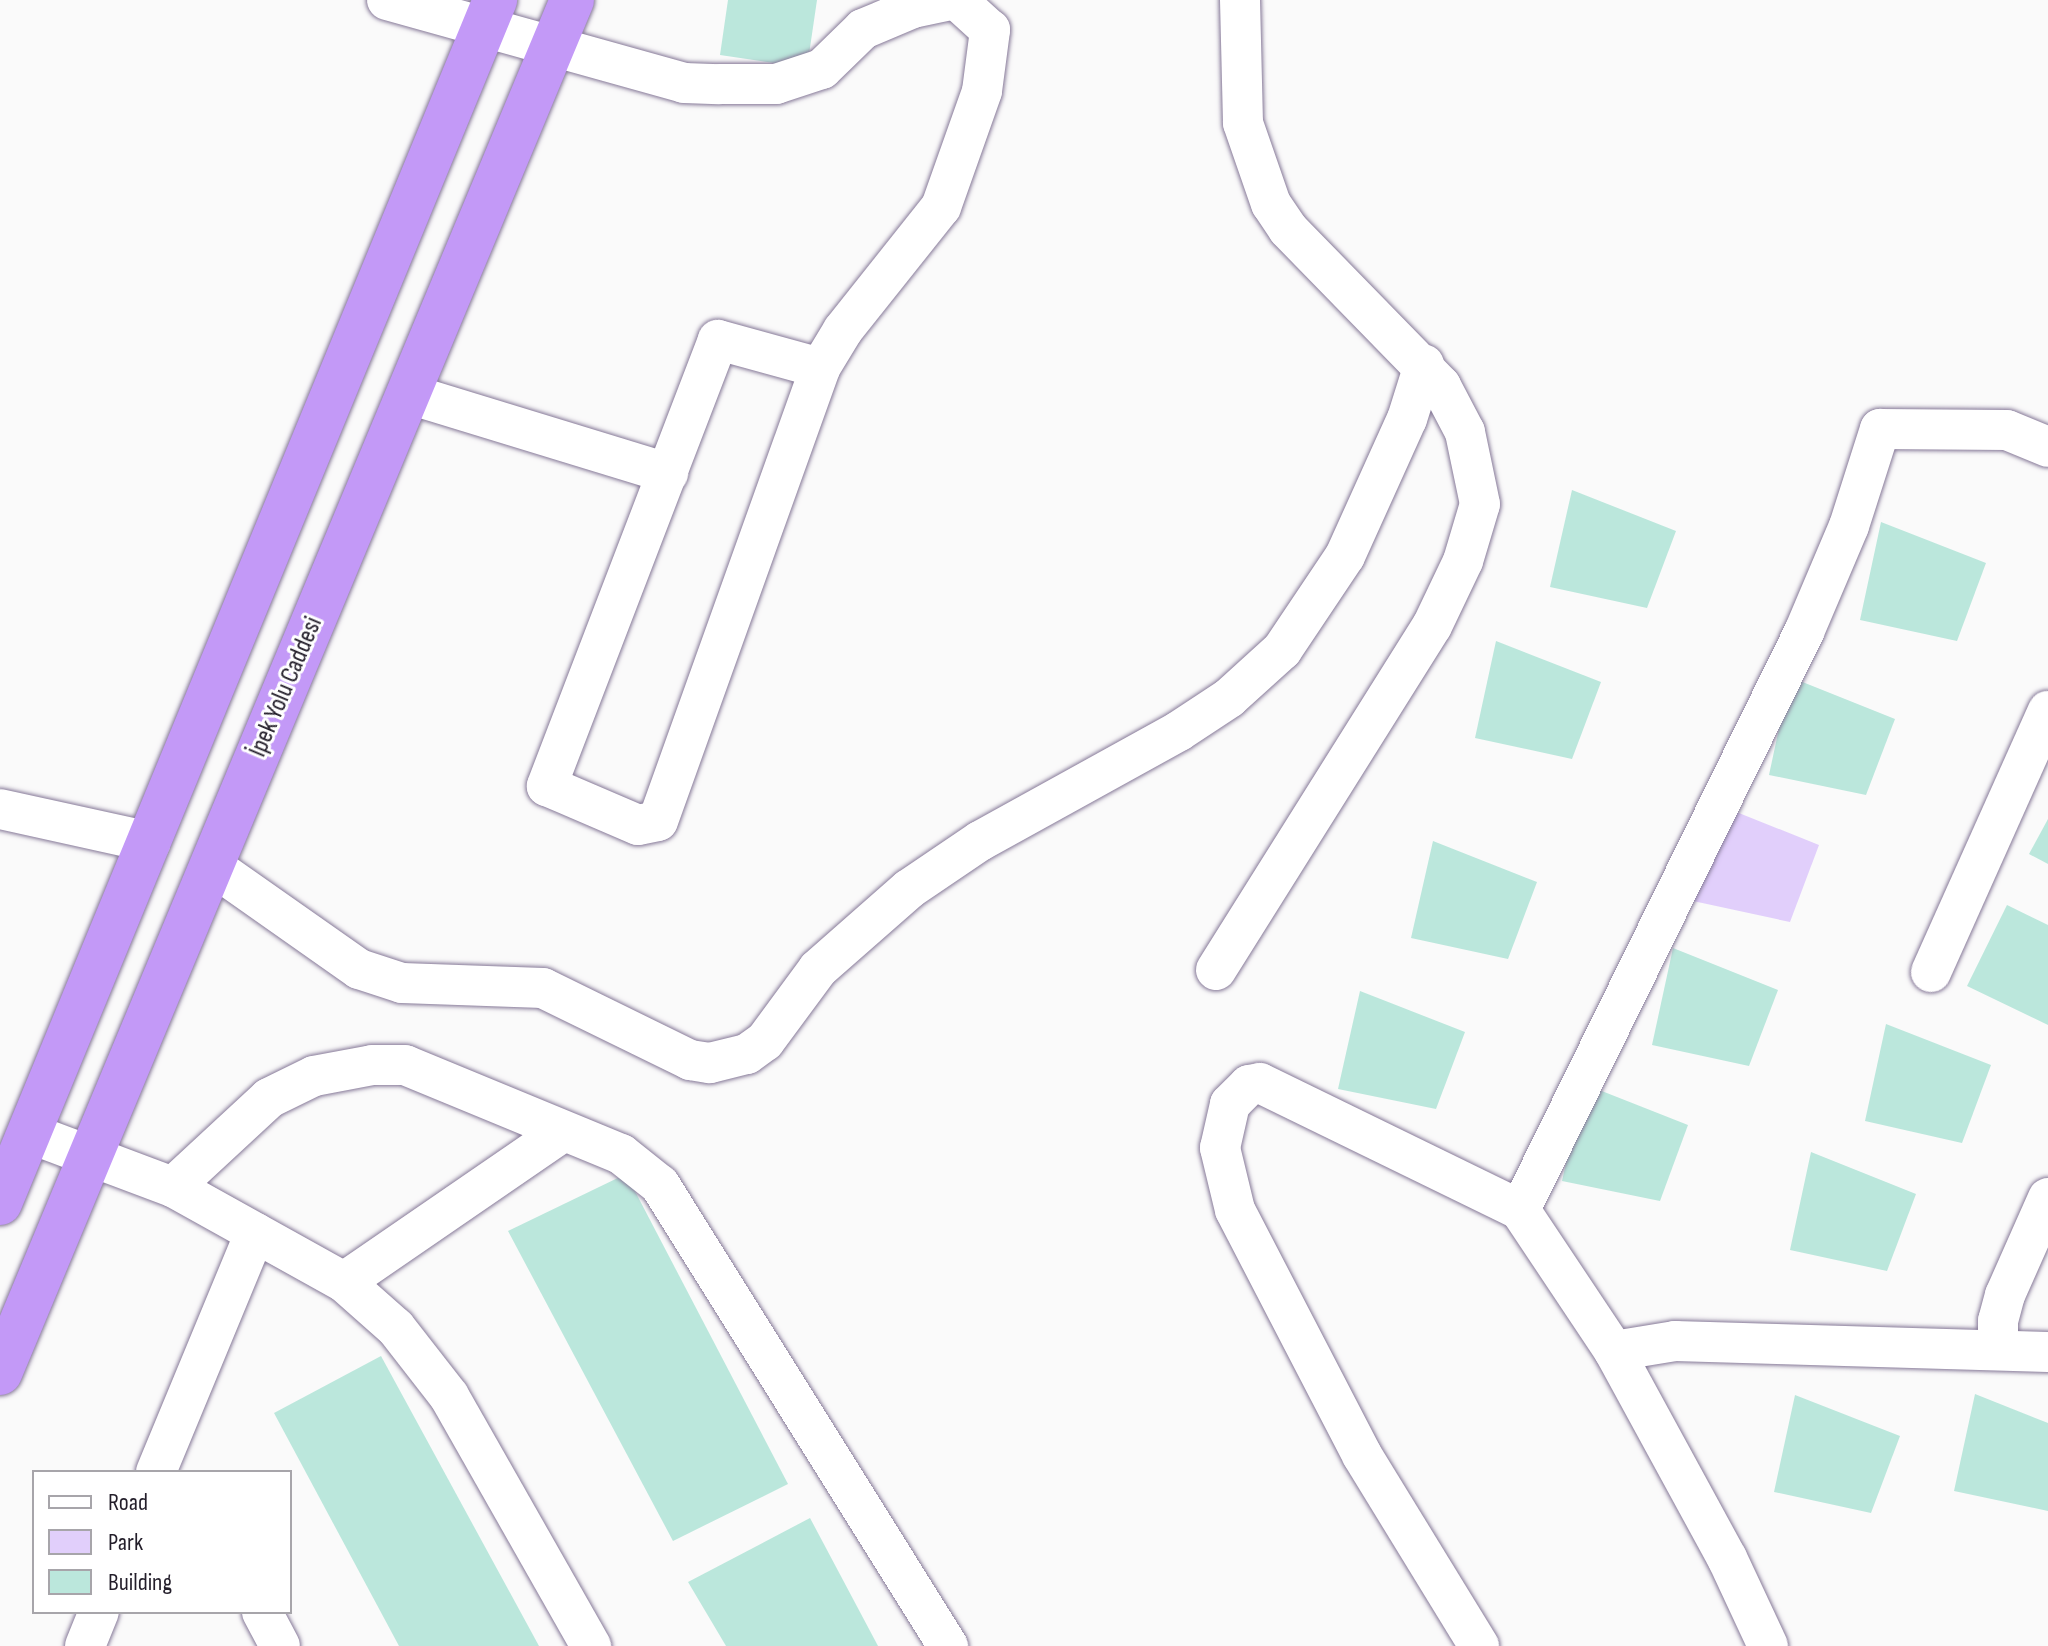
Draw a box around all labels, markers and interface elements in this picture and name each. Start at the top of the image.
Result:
street label: İpek Yolu Caddesi [242,612,330,762]
legend [32,1470,292,1614]
text: Road [108,1488,148,1517]
text: Park [108,1528,143,1557]
text: Building [108,1568,172,1597]

